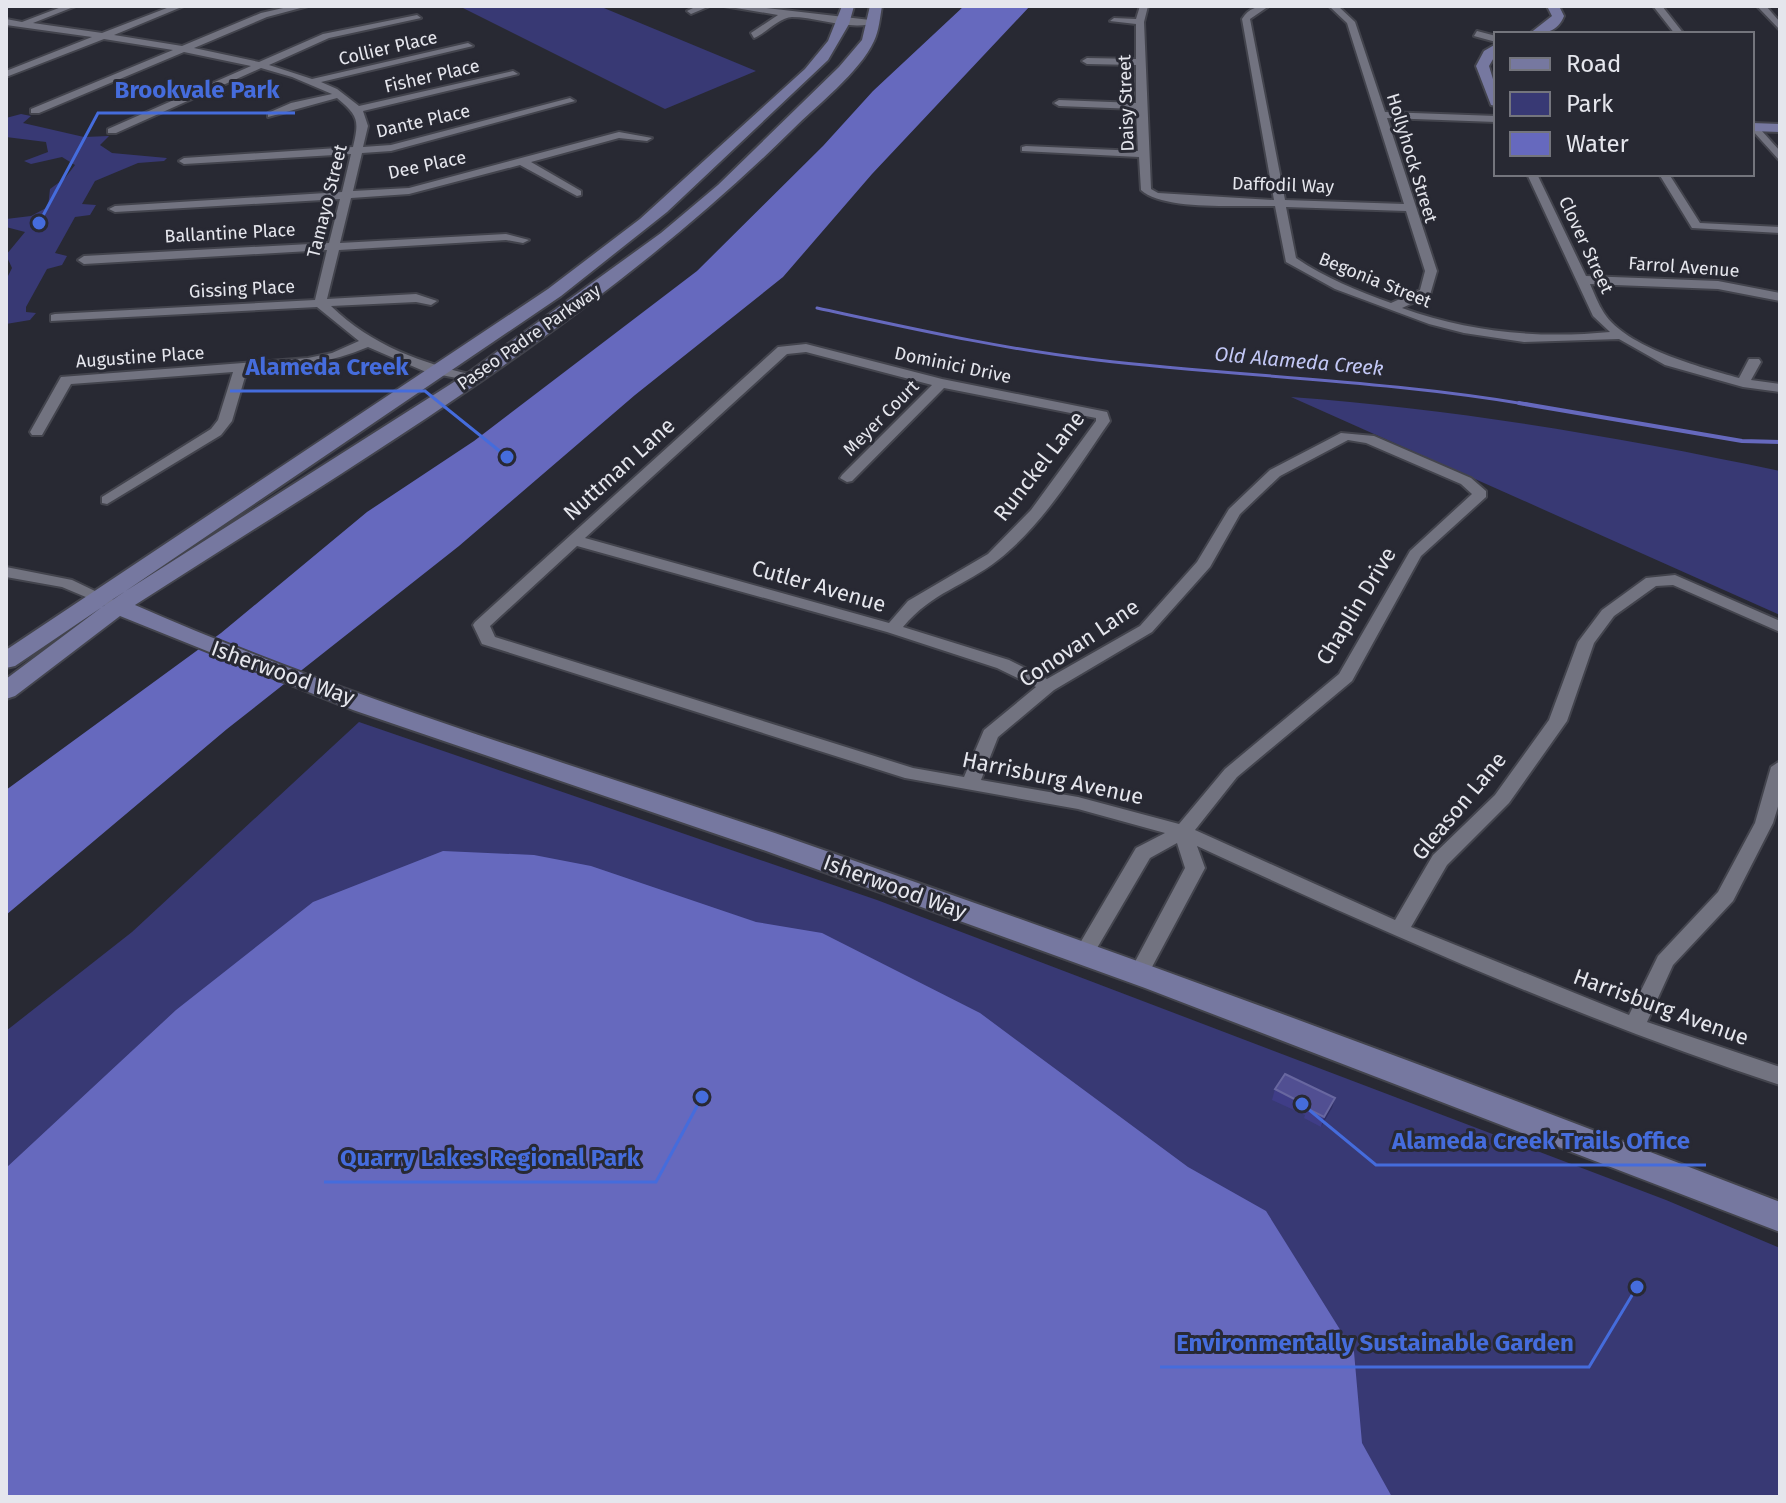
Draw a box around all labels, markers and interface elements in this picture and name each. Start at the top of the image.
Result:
street label: Collier Place [336,26,440,70]
legend [1494,32,1754,176]
text: Road [1566,50,1621,78]
street label: Fisher Place [382,54,482,98]
street label: Daisy Street [1113,54,1139,152]
callout: Brookvale Park [98,65,295,113]
text: Brookvale Park [115,76,280,104]
street label: Hollyhock Street [1382,90,1442,226]
text: Park [1566,90,1614,118]
street label: Dante Place [374,99,472,143]
text: Water [1566,130,1630,158]
street label: Tamayo Street [302,142,352,260]
street label: Dee Place [386,146,468,184]
street label: Daffodil Way [1232,172,1335,198]
street label: Clover Street [1554,193,1618,298]
street label: Ballantine Place [164,219,296,247]
street label: Begonia Street [1316,247,1435,313]
street label: Farrol Avenue [1628,252,1740,282]
street label: Gissing Place [188,275,296,303]
street label: Paseo Padre Parkway [453,279,605,395]
street label: Augustine Place [75,342,205,372]
street label: Dominici Drive [893,342,1013,388]
water label: Old Alameda Creek [1214,342,1385,380]
callout: Alameda Creek [230,343,425,391]
text: Alameda Creek [244,353,409,381]
street label: Meyer Court [838,375,924,461]
street label: Runckel Lane [988,406,1090,526]
street label: Nuttman Lane [558,412,680,526]
street label: Chaplin Drive [1310,542,1402,670]
street label: Cutler Avenue [749,554,889,618]
street label: Conovan Lane [1014,593,1144,693]
street label: Isherwood Way [208,635,359,711]
street label: Harrisburg Avenue [960,746,1146,810]
street label: Gleason Lane [1406,746,1512,866]
street label: Isherwood Way [820,849,971,925]
street label: Harrisburg Avenue [1570,963,1752,1051]
callout: Alameda Creek Trails Office [1376,1117,1706,1165]
text: Alameda Creek Trails Office [1391,1127,1690,1155]
callout: Quarry Lakes Regional Park [324,1134,656,1182]
text: Quarry Lakes Regional Park [340,1144,641,1172]
callout: Environmentally Sustainable Garden [1160,1319,1589,1367]
text: Environmentally Sustainable Garden [1176,1329,1574,1357]

